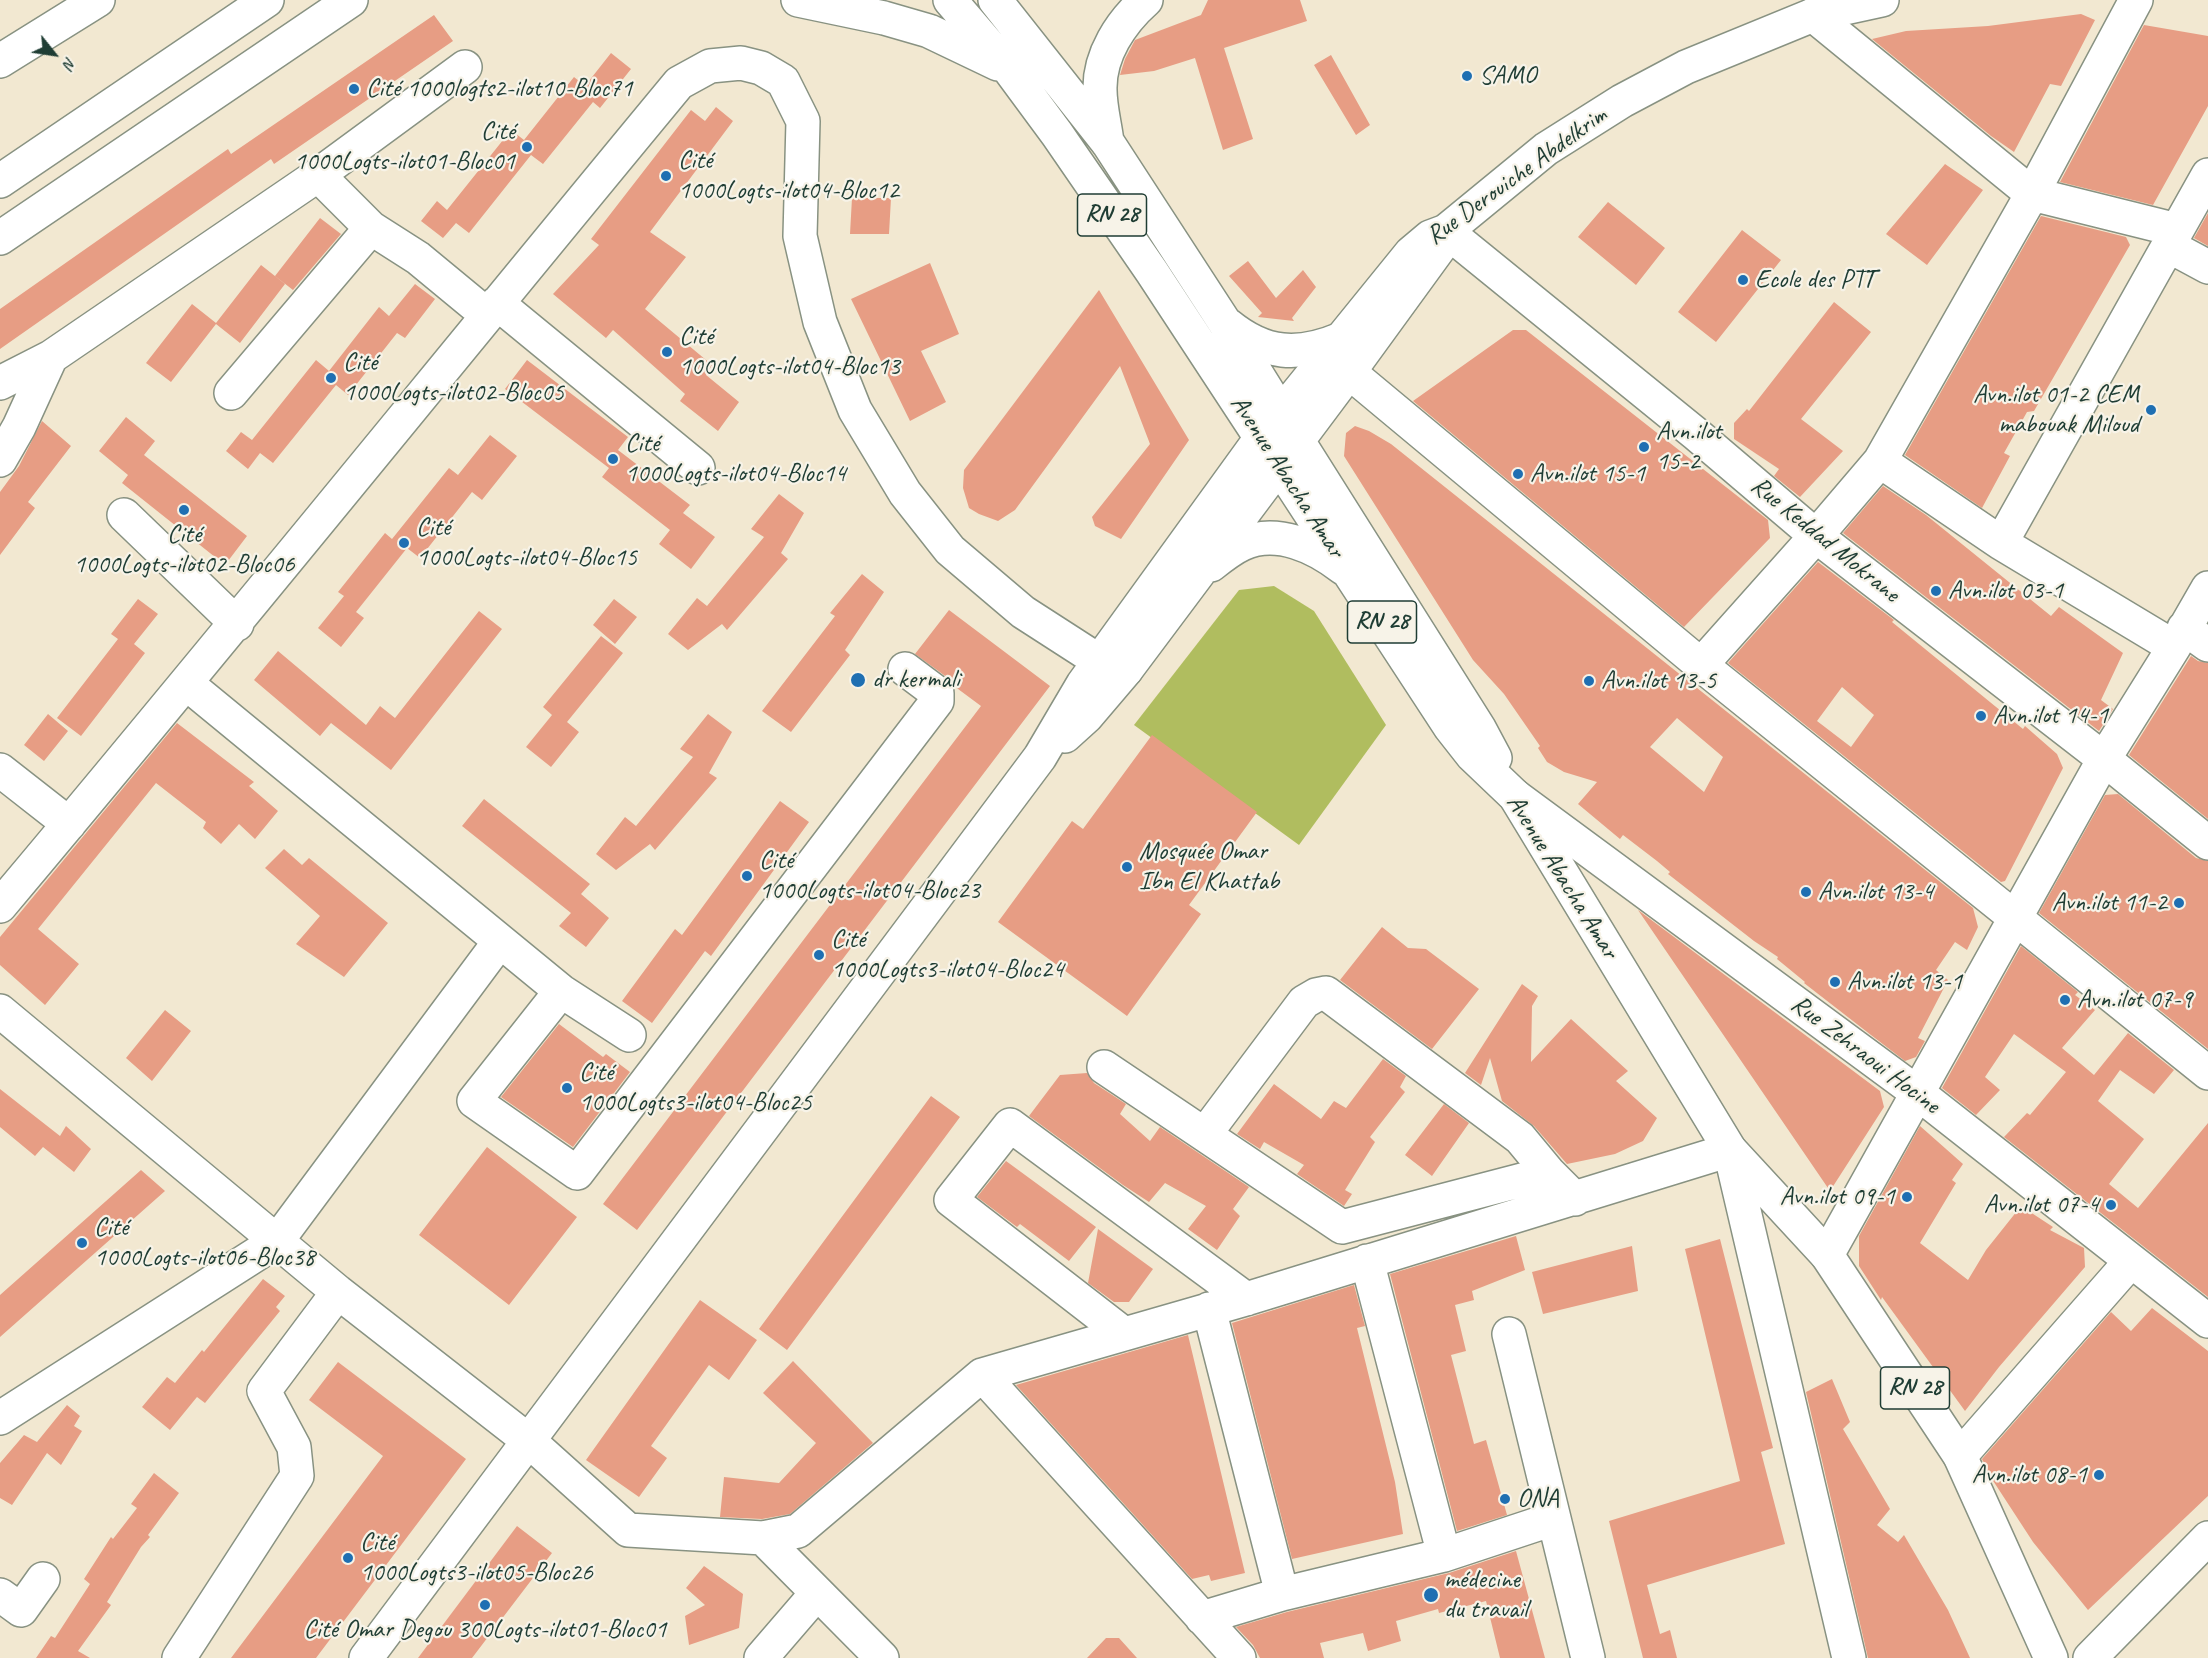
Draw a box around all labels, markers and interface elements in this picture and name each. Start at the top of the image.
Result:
north arrow [24,24,84,84]
text: N [58,54,81,72]
place label: SAMO [1479,60,1536,92]
marker: SAMO [1460,69,1474,83]
place label: Cité 1000logts2-ilot10-Bloc71 [366,73,633,105]
marker: Cité 1000logts2-ilot10-Bloc71 [347,82,361,96]
street label: Rue Derouiche Abdelkrim [1421,100,1613,252]
place label: Cité 1000Logts-ilot01-Bloc01 [294,116,515,178]
marker: Cité 1000Logts-ilot01-Bloc01 [520,140,534,154]
place label: Cité 1000Logts-ilot04-Bloc12 [678,145,899,206]
marker: Cité 1000Logts-ilot04-Bloc12 [659,169,673,183]
road number: RN 28 [1078,194,1146,236]
place label: Ecole des PTT [1755,264,1874,296]
marker: Ecole des PTT [1736,273,1750,287]
place label: Cité 1000Logts-ilot04-Bloc13 [679,321,900,382]
marker: Cité 1000Logts-ilot04-Bloc13 [660,345,674,359]
place label: Cité 1000Logts-ilot02-Bloc05 [343,347,564,408]
marker: Cité 1000Logts-ilot02-Bloc05 [324,371,338,385]
place label: Avn.ilot 01-2 CEM mabouak Miloud [1973,379,2139,440]
street label: Avenue Abacha Amar [1223,390,1351,564]
marker: Avn.ilot 01-2 CEM mabouak Miloud [2144,403,2158,417]
place label: Avn.ilot 15-2 [1656,416,1721,478]
place label: Cité 1000Logts-ilot04-Bloc14 [625,428,846,490]
marker: Avn.ilot 15-2 [1637,440,1651,454]
marker: Cité 1000Logts-ilot04-Bloc14 [606,452,620,466]
place label: Avn.ilot 15-1 [1530,458,1645,490]
marker: Avn.ilot 15-1 [1511,467,1525,481]
street label: Rue Keddad Mokrane [1744,470,1906,610]
marker: Cité 1000Logts-ilot02-Bloc06 [177,503,191,517]
place label: Cité 1000Logts-ilot04-Bloc15 [416,512,637,574]
place label: Cité 1000Logts-ilot02-Bloc06 [73,519,295,580]
marker: Cité 1000Logts-ilot04-Bloc15 [397,536,411,550]
place label: Avn.ilot 03-1 [1948,575,2063,607]
marker: Avn.ilot 03-1 [1929,584,1943,598]
road number: RN 28 [1348,601,1416,643]
place label: dr kermali [872,664,960,696]
place label: Avn.ilot 13-5 [1601,665,1716,697]
marker: dr kermali [849,671,867,689]
marker: Avn.ilot 13-5 [1582,674,1596,688]
place label: Avn.ilot 14-1 [1993,700,2108,732]
marker: Avn.ilot 14-1 [1974,709,1988,723]
street label: Avenue Abacha Amar [1499,789,1625,965]
place label: Mosquée Omar Ibn El Khattab [1139,836,1279,898]
place label: Cité 1000Logts-ilot04-Bloc23 [759,845,980,906]
marker: Mosquée Omar Ibn El Khattab [1120,860,1134,874]
marker: Cité 1000Logts-ilot04-Bloc23 [740,869,754,883]
place label: Avn.ilot 13-4 [1818,876,1933,908]
marker: Avn.ilot 13-4 [1799,885,1813,899]
place label: Avn.ilot 11-2 [2052,887,2167,919]
marker: Avn.ilot 11-2 [2172,896,2186,910]
place label: Cité 1000Logts3-ilot04-Bloc24 [831,924,1064,986]
marker: Cité 1000Logts3-ilot04-Bloc24 [812,948,826,962]
place label: Avn.ilot 13-1 [1847,966,1962,998]
marker: Avn.ilot 13-1 [1828,975,1842,989]
place label: Avn.ilot 07-9 [2077,984,2192,1016]
street label: Rue Zehraoui Hocine [1784,989,1946,1121]
marker: Avn.ilot 07-9 [2058,993,2072,1007]
place label: Cité 1000Logts3-ilot04-Bloc25 [579,1057,812,1118]
marker: Cité 1000Logts3-ilot04-Bloc25 [560,1081,574,1095]
place label: Avn.ilot 09-1 [1780,1181,1895,1213]
place label: Avn.ilot 07-4 [1984,1189,2099,1221]
marker: Avn.ilot 09-1 [1900,1190,1914,1204]
marker: Avn.ilot 07-4 [2104,1198,2118,1212]
place label: Cité 1000Logts-ilot06-Bloc38 [94,1212,315,1274]
marker: Cité 1000Logts-ilot06-Bloc38 [75,1236,89,1250]
road number: RN 28 [1880,1367,1950,1409]
place label: Avn.ilot 08-1 [1972,1459,2087,1491]
marker: Avn.ilot 08-1 [2092,1468,2106,1482]
place label: ONA [1517,1483,1559,1515]
marker: ONA [1498,1492,1512,1506]
place label: Cité 1000Logts3-ilot05-Bloc26 [360,1527,593,1588]
marker: Cité 1000Logts3-ilot05-Bloc26 [341,1551,355,1565]
place label: médecine du travail [1444,1564,1527,1625]
marker: médecine du travail [1422,1586,1440,1604]
marker: Cité Omar Degou 300Logts-ilot01-Bloc01 [478,1598,492,1612]
place label: Cité Omar Degou 300Logts-ilot01-Bloc01 [304,1614,666,1646]

